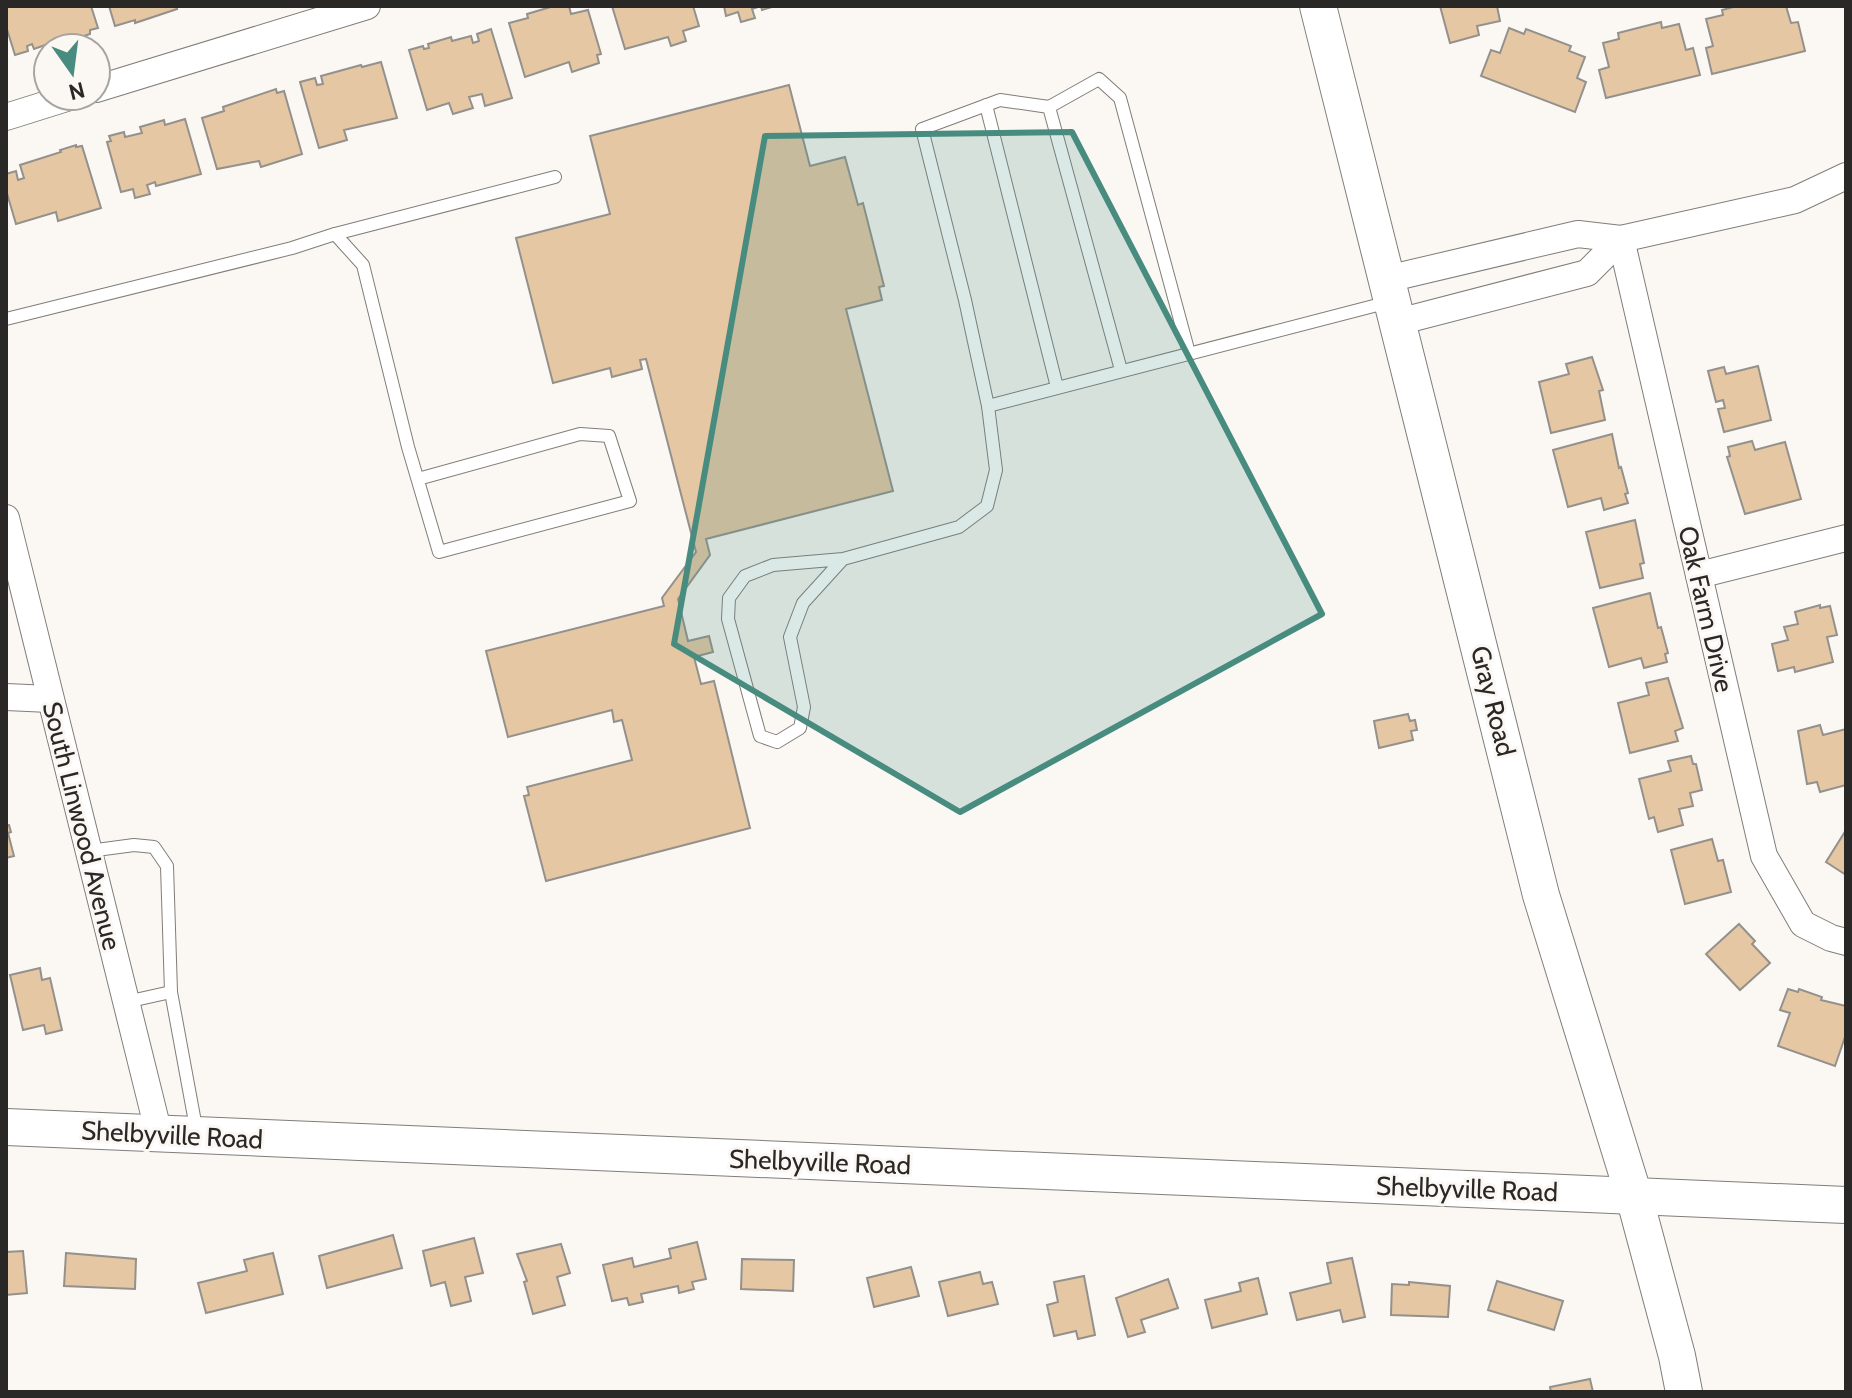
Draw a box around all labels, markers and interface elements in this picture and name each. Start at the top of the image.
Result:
north arrow [32,32,112,112]
text: N [66,76,88,106]
street label: Oak Farm Drive [1671,523,1741,695]
street label: Gray Road [1464,642,1522,760]
street label: South Linwood Avenue [36,699,128,953]
street label: Shelbyville Road [80,1114,264,1156]
street label: Shelbyville Road [729,1143,911,1181]
street label: Shelbyville Road [1376,1170,1558,1208]

